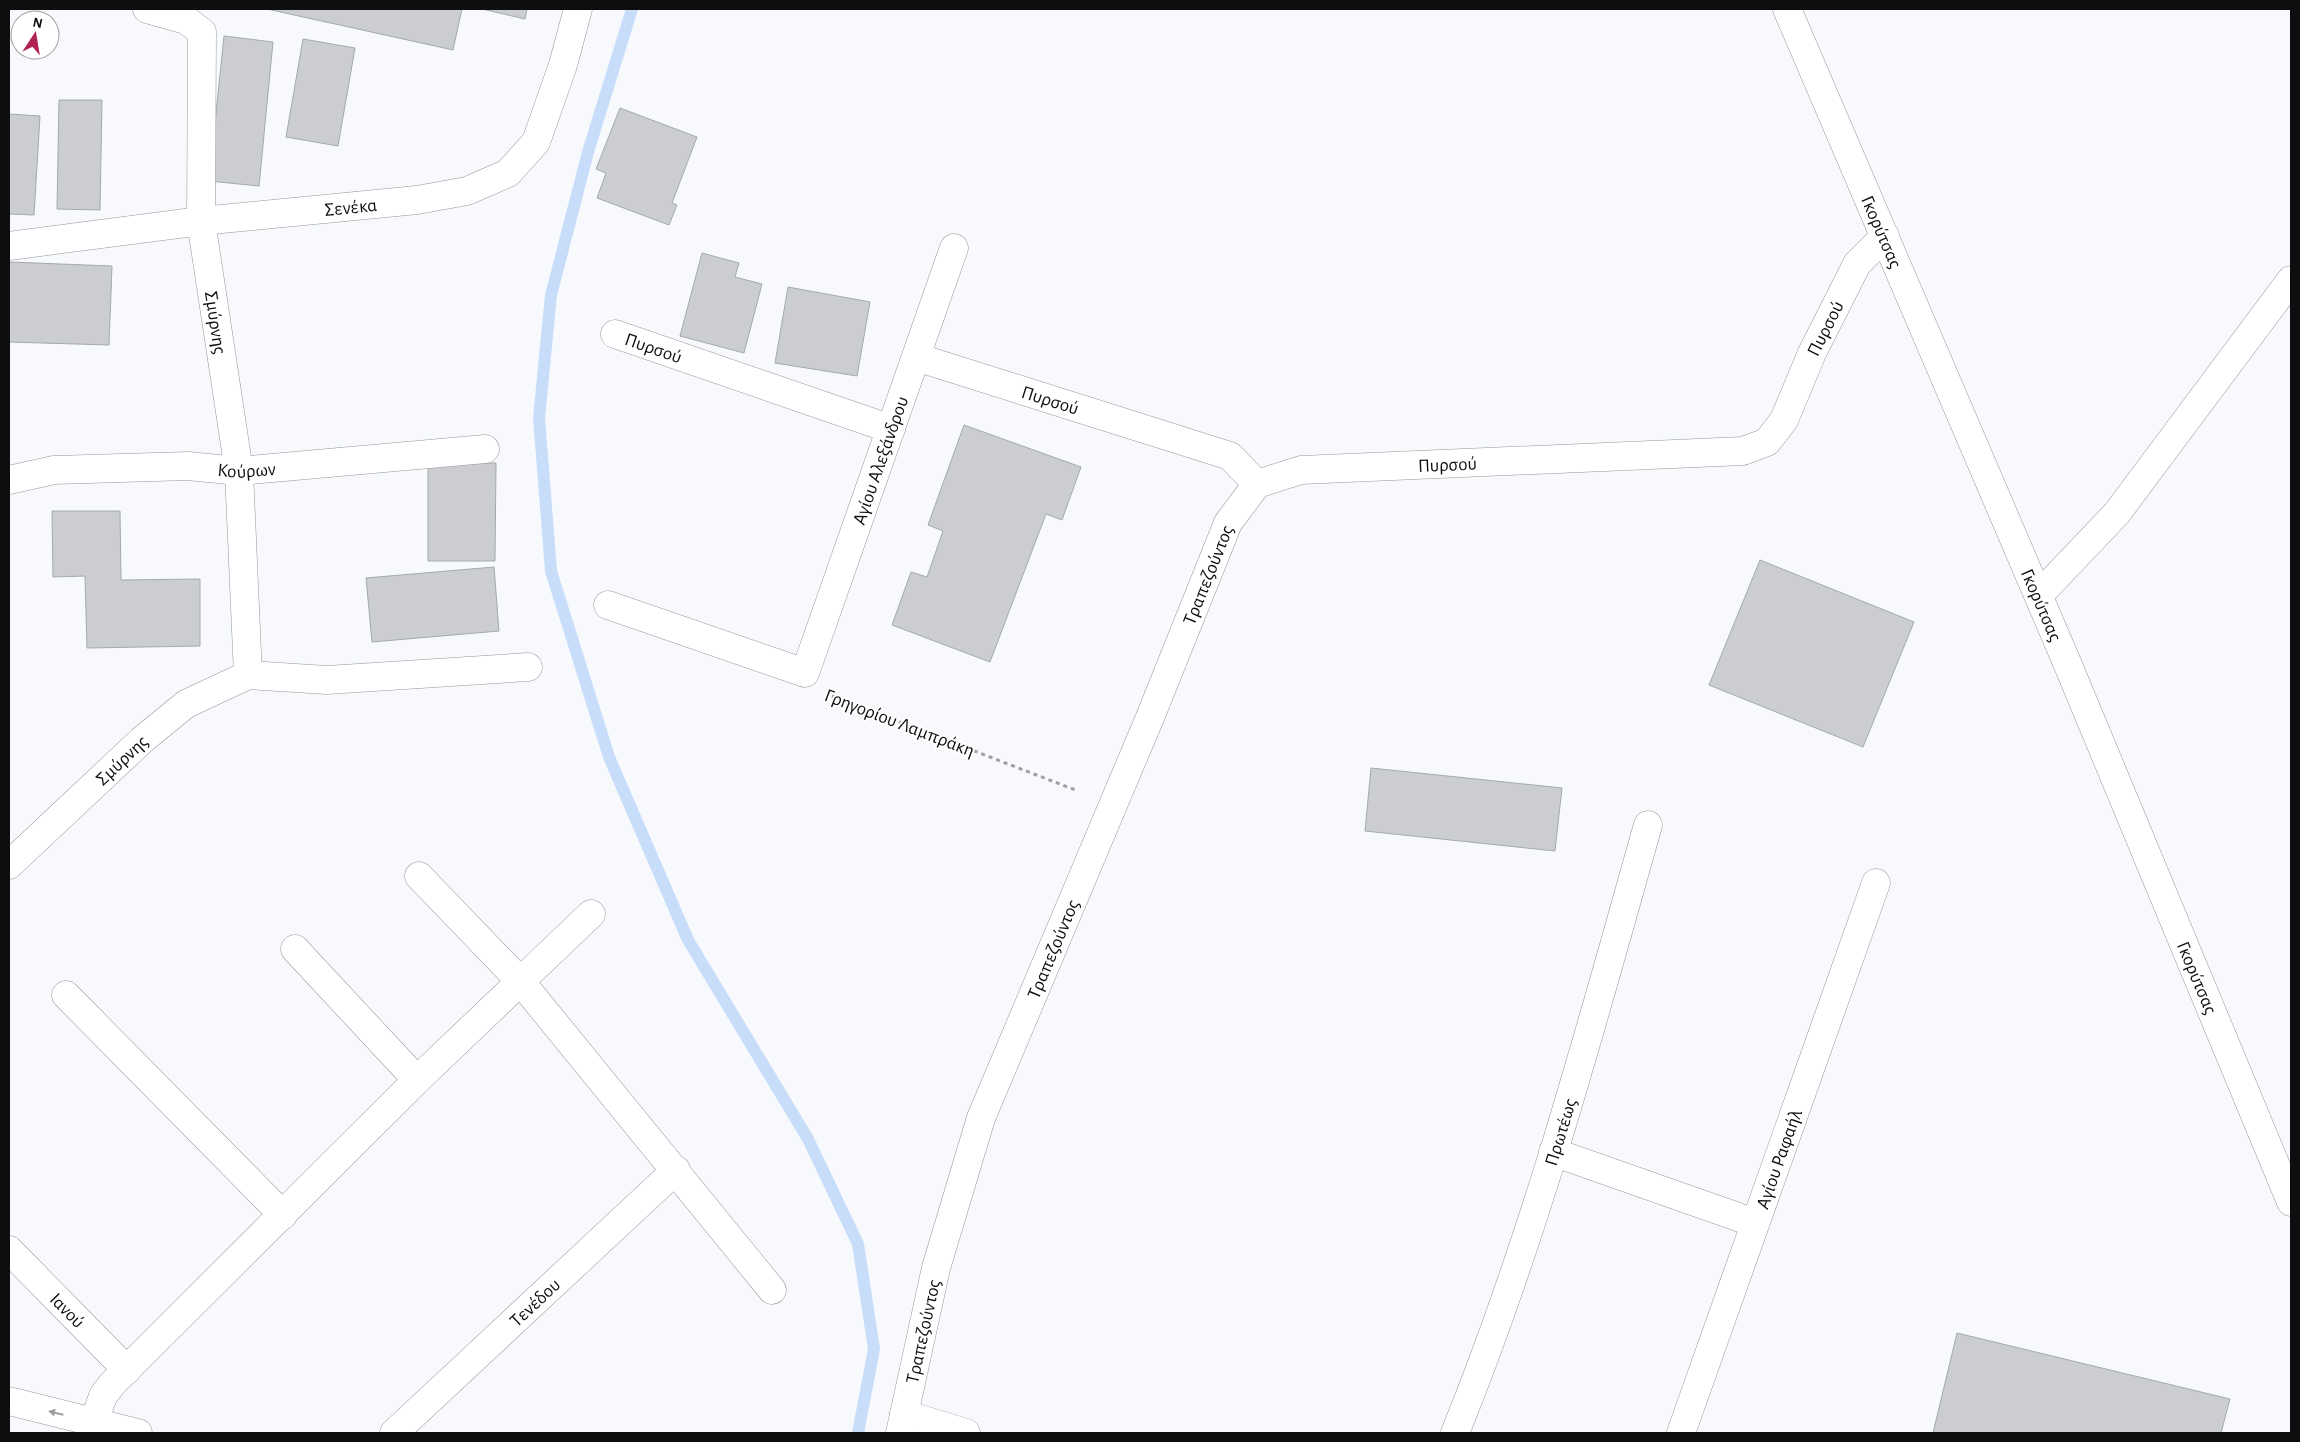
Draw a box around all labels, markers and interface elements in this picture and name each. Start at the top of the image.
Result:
north arrow [10,10,60,60]
text: N [31,15,44,31]
street label: Γκορύτσας [1857,193,1905,271]
street label: Σενέκα [324,196,378,220]
street label: Σμύρνης [201,290,229,355]
street label: Πυρσού [1804,298,1848,359]
street label: Πυρσού [622,330,684,367]
street label: Πυρσού [1019,383,1081,419]
street label: Αγίου Αλεξάνδρου [850,394,912,527]
street label: Πυρσού [1418,454,1477,476]
street label: Κούρων [217,460,277,482]
street label: Τραπεζούντος [1180,523,1237,628]
street label: Γκορύτσας [2017,566,2065,644]
street label: Γρηγορίου Λαμπράκη [822,686,977,761]
street label: Σμύρνης [93,732,152,789]
street label: Τραπεζούντος [1024,897,1083,1002]
street label: Γκορύτσας [2173,939,2220,1017]
street label: Πρωτέως [1542,1096,1580,1168]
street label: Αγίου Ραφαήλ [1753,1106,1806,1211]
street label: Τενέδου [506,1275,564,1331]
street label: Τραπεζούντος [903,1278,944,1385]
street label: Ιανού [46,1290,88,1332]
one-way arrow [49,1409,64,1417]

